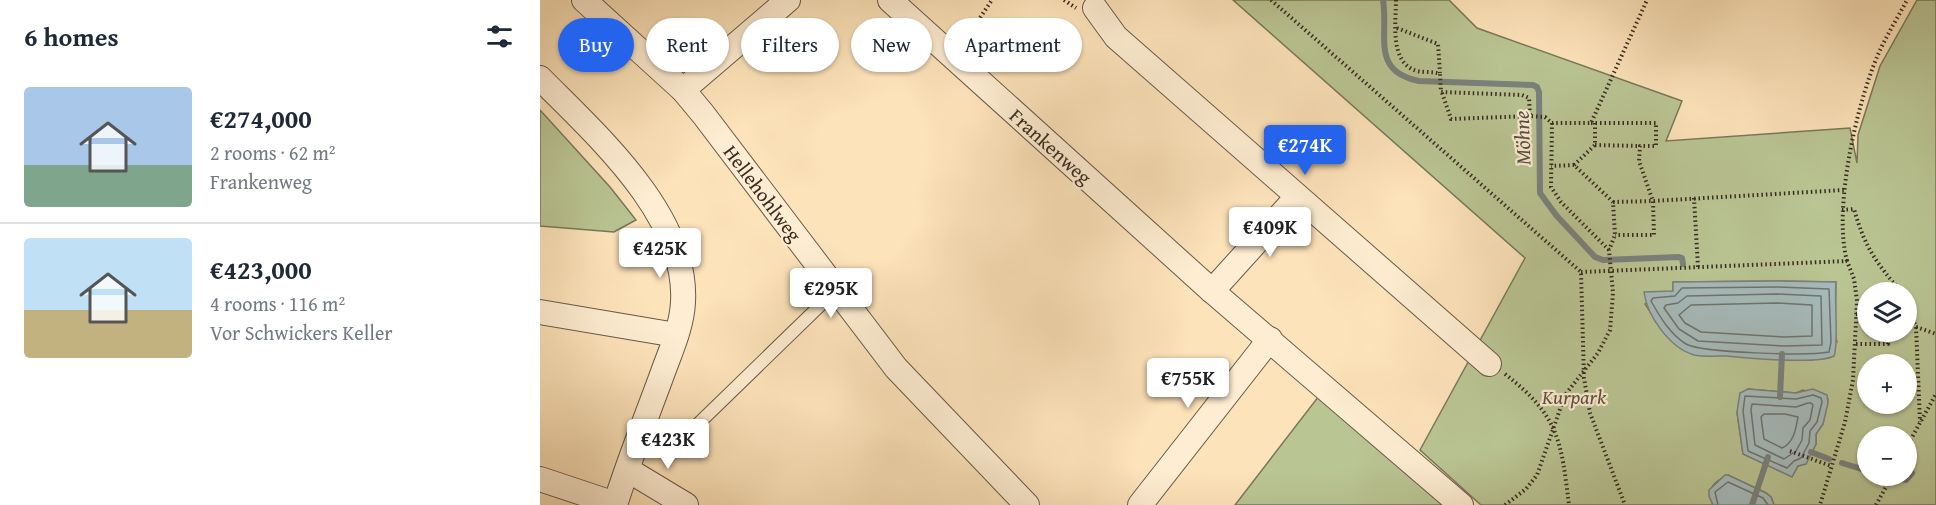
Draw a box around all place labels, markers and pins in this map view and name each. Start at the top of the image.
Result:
pin: €274K [1263,125,1347,176]
pin: €409K [1228,207,1312,258]
pin: €425K [618,228,702,279]
pin: €295K [789,268,873,319]
pin: €755K [1146,358,1230,409]
pin: €423K [626,419,710,470]

